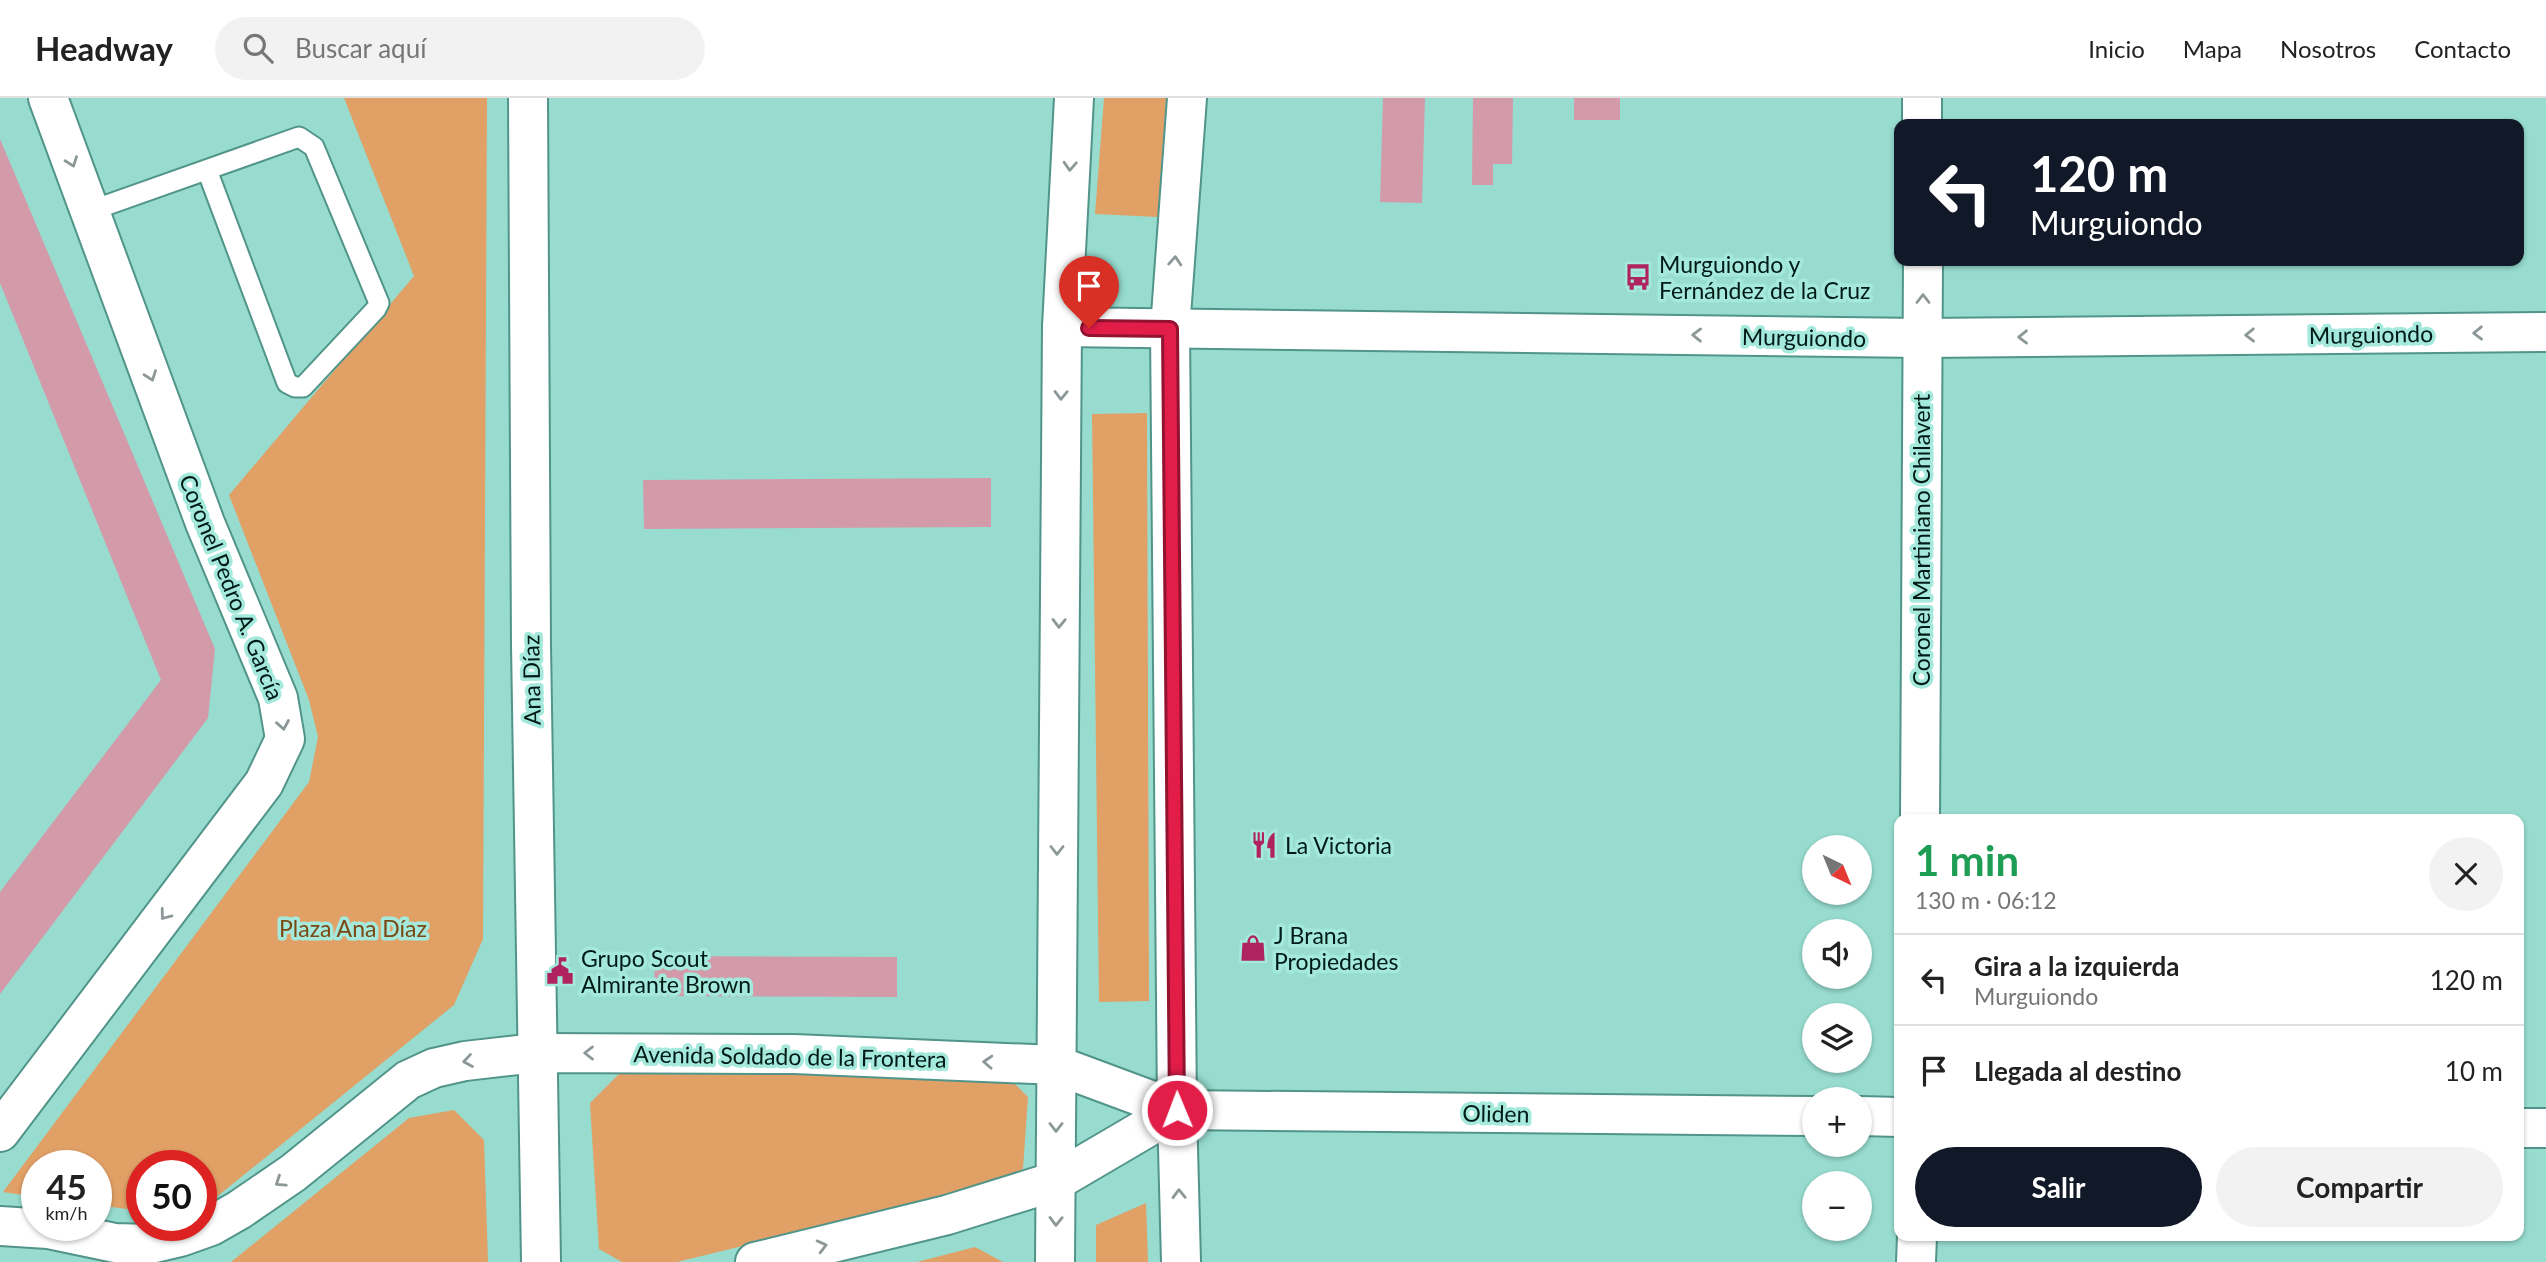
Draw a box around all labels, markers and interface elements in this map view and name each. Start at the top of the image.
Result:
search box [215,17,705,80]
text: Headway [35,28,173,68]
icon: search [239,29,277,67]
text: Buscar aquí [295,32,426,64]
text: Inicio [2088,34,2145,63]
text: Mapa [2183,34,2242,63]
text: Nosotros [2280,34,2376,63]
text: Contacto [2414,34,2511,63]
text: 120 m [2030,144,2168,202]
icon: left [1915,147,2006,238]
one-way arrow [64,156,78,168]
one-way arrow [1063,161,1078,172]
text: Murguiondo [2030,203,2203,242]
place label: Murguiondo y Fernández de la Cruz [1659,250,1870,304]
one-way arrow [1167,255,1182,266]
pin [1059,256,1119,328]
bus stop icon: Murguiondo y Fernández de la Cruz [1623,262,1653,292]
icon: arrive [1070,267,1108,305]
one-way arrow [1915,294,1931,304]
street label: Murguiondo [2309,319,2433,349]
street label: Murguiondo [1742,322,1866,352]
one-way arrow [2472,325,2483,340]
one-way arrow [1692,327,1702,343]
one-way arrow [2245,327,2255,343]
one-way arrow [2017,329,2028,345]
one-way arrow [142,369,156,381]
one-way arrow [1053,391,1069,401]
street label: Coronel Martiniano Chilavert [1907,393,1935,686]
street label: Coronel Pedro A. García [174,470,290,704]
one-way arrow [1051,618,1067,629]
street label: Ana Díaz [516,635,546,725]
one-way arrow [275,719,290,731]
restaurant icon: La Victoria [1249,830,1279,860]
place label: La Victoria [1285,831,1392,859]
north arrow [1802,835,1872,905]
map controls [1802,835,1872,1241]
text: 1 min [1915,835,2019,885]
button: close [2429,837,2503,911]
one-way arrow [1049,846,1065,856]
text: 130 m · 06:12 [1915,886,2057,914]
one-way arrow [161,907,173,919]
park label: Plaza Ana Díaz [279,914,427,942]
button: sound [1802,919,1872,989]
place label: J Brana Propiedades [1274,921,1398,975]
shop icon: J Brana Propiedades [1238,933,1268,963]
place label: Grupo Scout Almirante Brown [581,944,751,998]
text: Gira a la izquierda [1974,950,2180,982]
public building icon: Grupo Scout Almirante Brown [545,956,575,986]
icon: left [1915,961,1953,999]
text: 120 m [2430,964,2503,996]
text: Murguiondo [1974,982,2098,1010]
button: layers [1802,1003,1872,1073]
street label: Avenida Soldado de la Frontera [633,1039,947,1073]
one-way arrow [583,1045,594,1061]
icon: arrive [1915,1052,1953,1090]
one-way arrow [462,1053,474,1068]
one-way arrow [982,1055,993,1070]
text: Llegada al destino [1974,1055,2181,1087]
text: 10 m [2445,1055,2503,1087]
position arrow [1140,1073,1214,1147]
button: + [1802,1087,1872,1157]
street label: Oliden [1462,1098,1530,1128]
one-way arrow [1048,1122,1064,1133]
button: Salir [1915,1147,2202,1227]
button: Compartir [2216,1147,2503,1227]
speed limit sign: 50 [126,1150,217,1241]
text: 45 [46,1165,87,1207]
button: − [1802,1171,1872,1241]
one-way arrow [275,1174,288,1186]
one-way arrow [1171,1188,1187,1199]
text: km/h [45,1202,88,1224]
one-way arrow [1048,1216,1063,1227]
one-way arrow [816,1240,828,1254]

